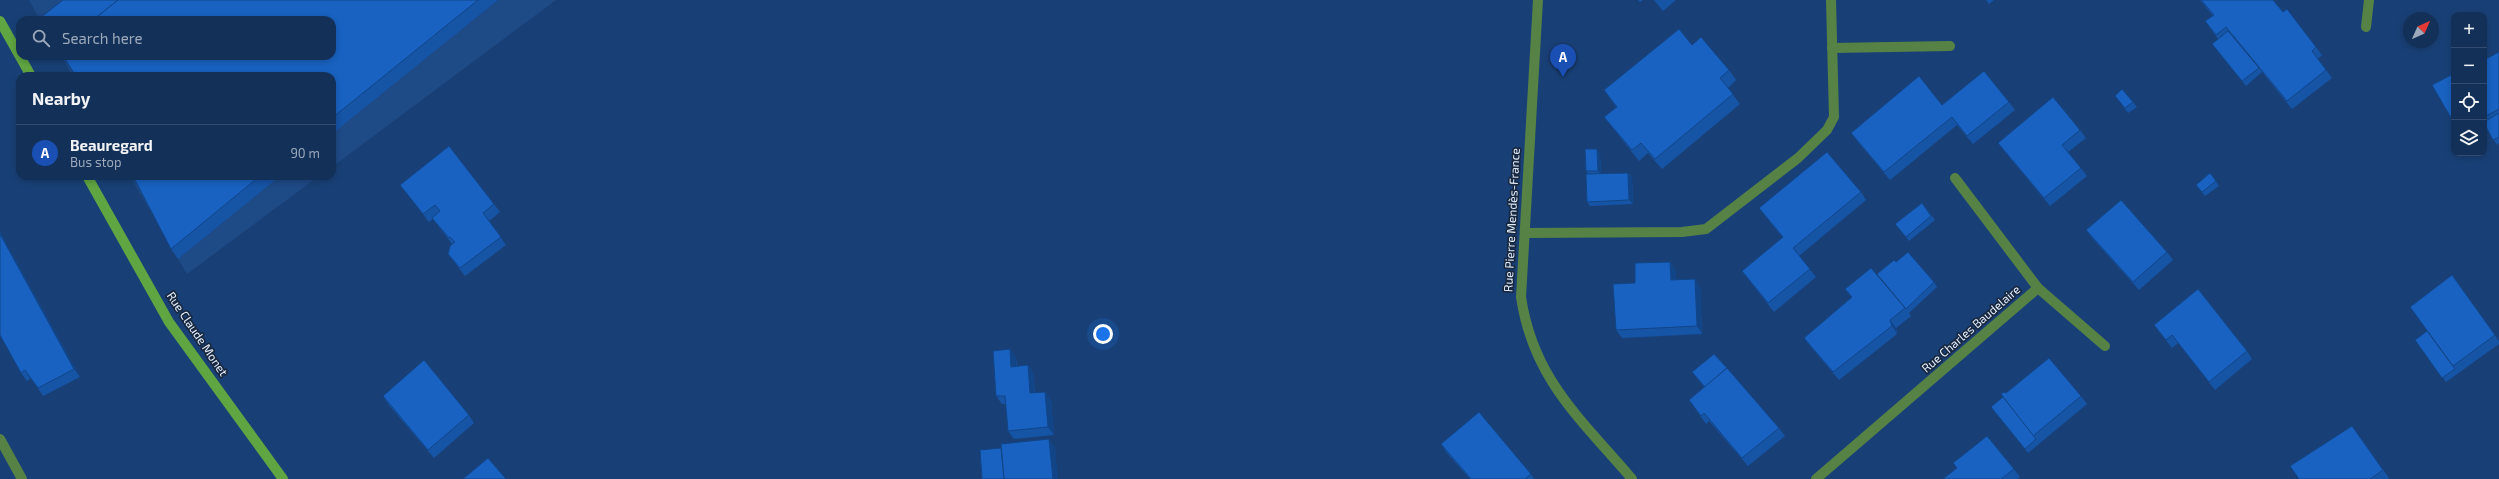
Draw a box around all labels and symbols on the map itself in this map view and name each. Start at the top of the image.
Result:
north arrow [2403,12,2439,48]
pin: A [1550,44,1576,77]
street label: Rue Pierre Mendès-France [1500,148,1522,292]
street label: Rue Charles Baudelaire [1918,282,2022,375]
street label: Rue Claude Monet [164,289,231,379]
your location [1093,324,1113,344]

